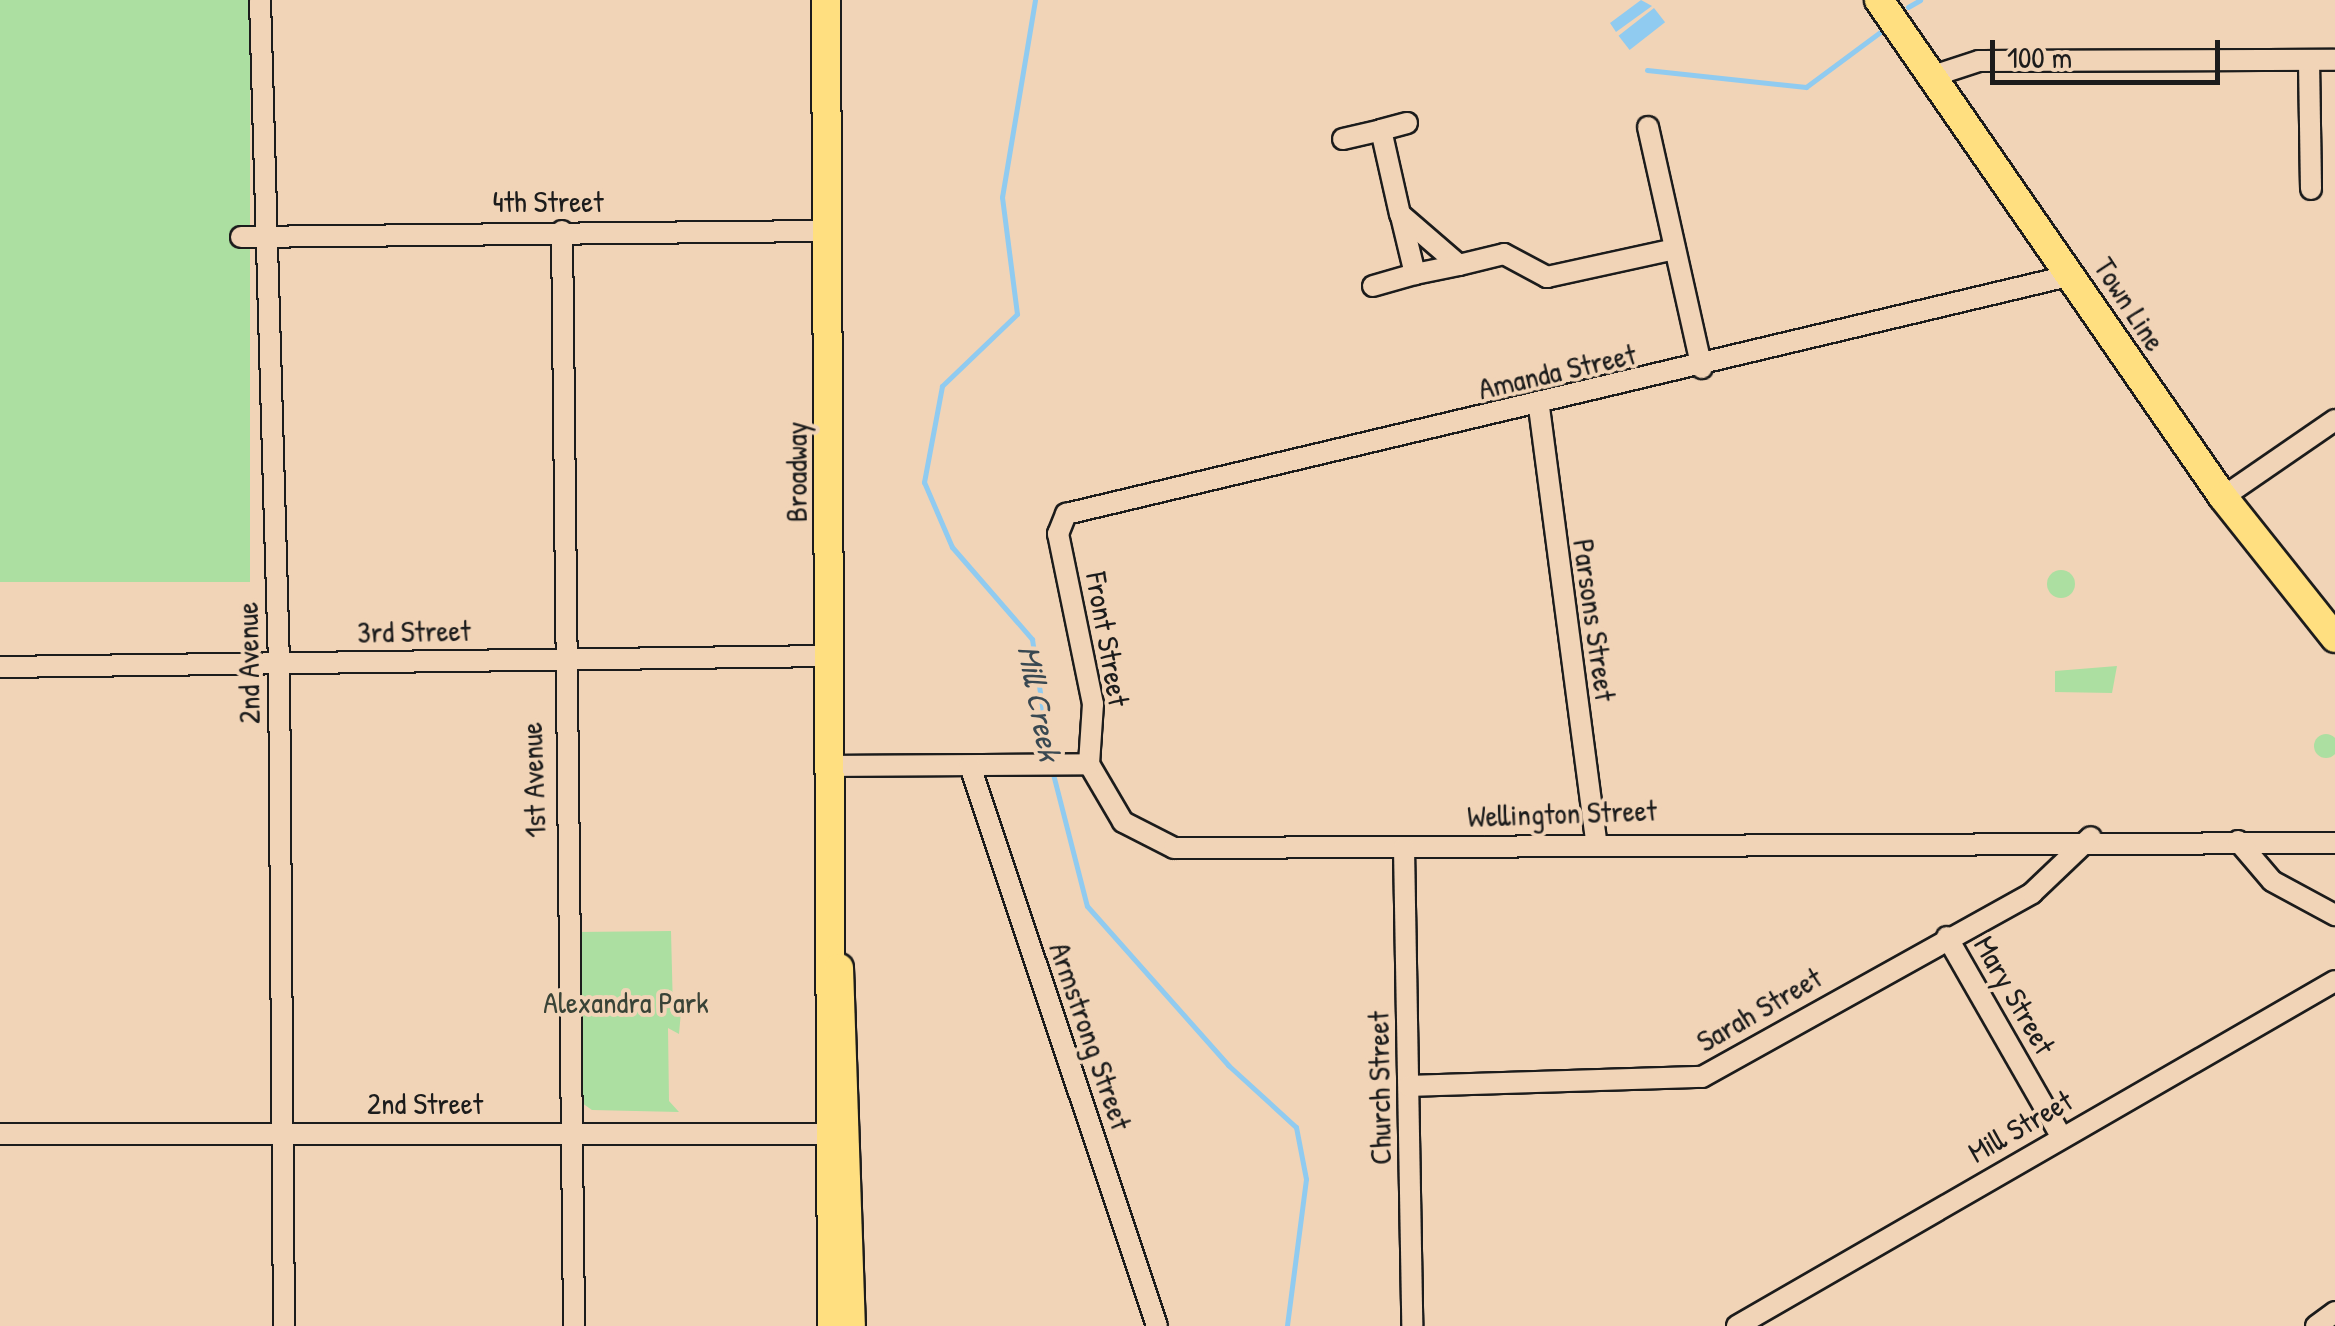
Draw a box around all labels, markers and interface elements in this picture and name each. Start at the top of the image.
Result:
scale bar [1995,20,2225,82]
text: 100 m [2007,37,2072,77]
street label: 4th Street [493,183,603,219]
street label: Town Line [2087,251,2173,357]
street label: Amanda Street [1475,335,1639,407]
street label: Broadway [778,422,814,522]
street label: Parsons Street [1566,537,1624,703]
street label: Front Street [1079,569,1137,709]
street label: 2nd Avenue [229,602,267,724]
street label: 3rd Street [357,612,471,650]
water label: Mill Creek [1009,642,1069,764]
street label: 1st Avenue [513,722,553,838]
street label: Wellington Street [1467,792,1657,834]
street label: Mary Street [1967,929,2063,1061]
street label: Armstrong Street [1042,938,1140,1134]
street label: Sarah Street [1690,959,1828,1059]
park label: Alexandra Park [543,984,709,1020]
street label: Church Street [1360,1011,1398,1165]
street label: Mill Street [1962,1082,2078,1170]
street label: 2nd Street [367,1085,483,1121]

